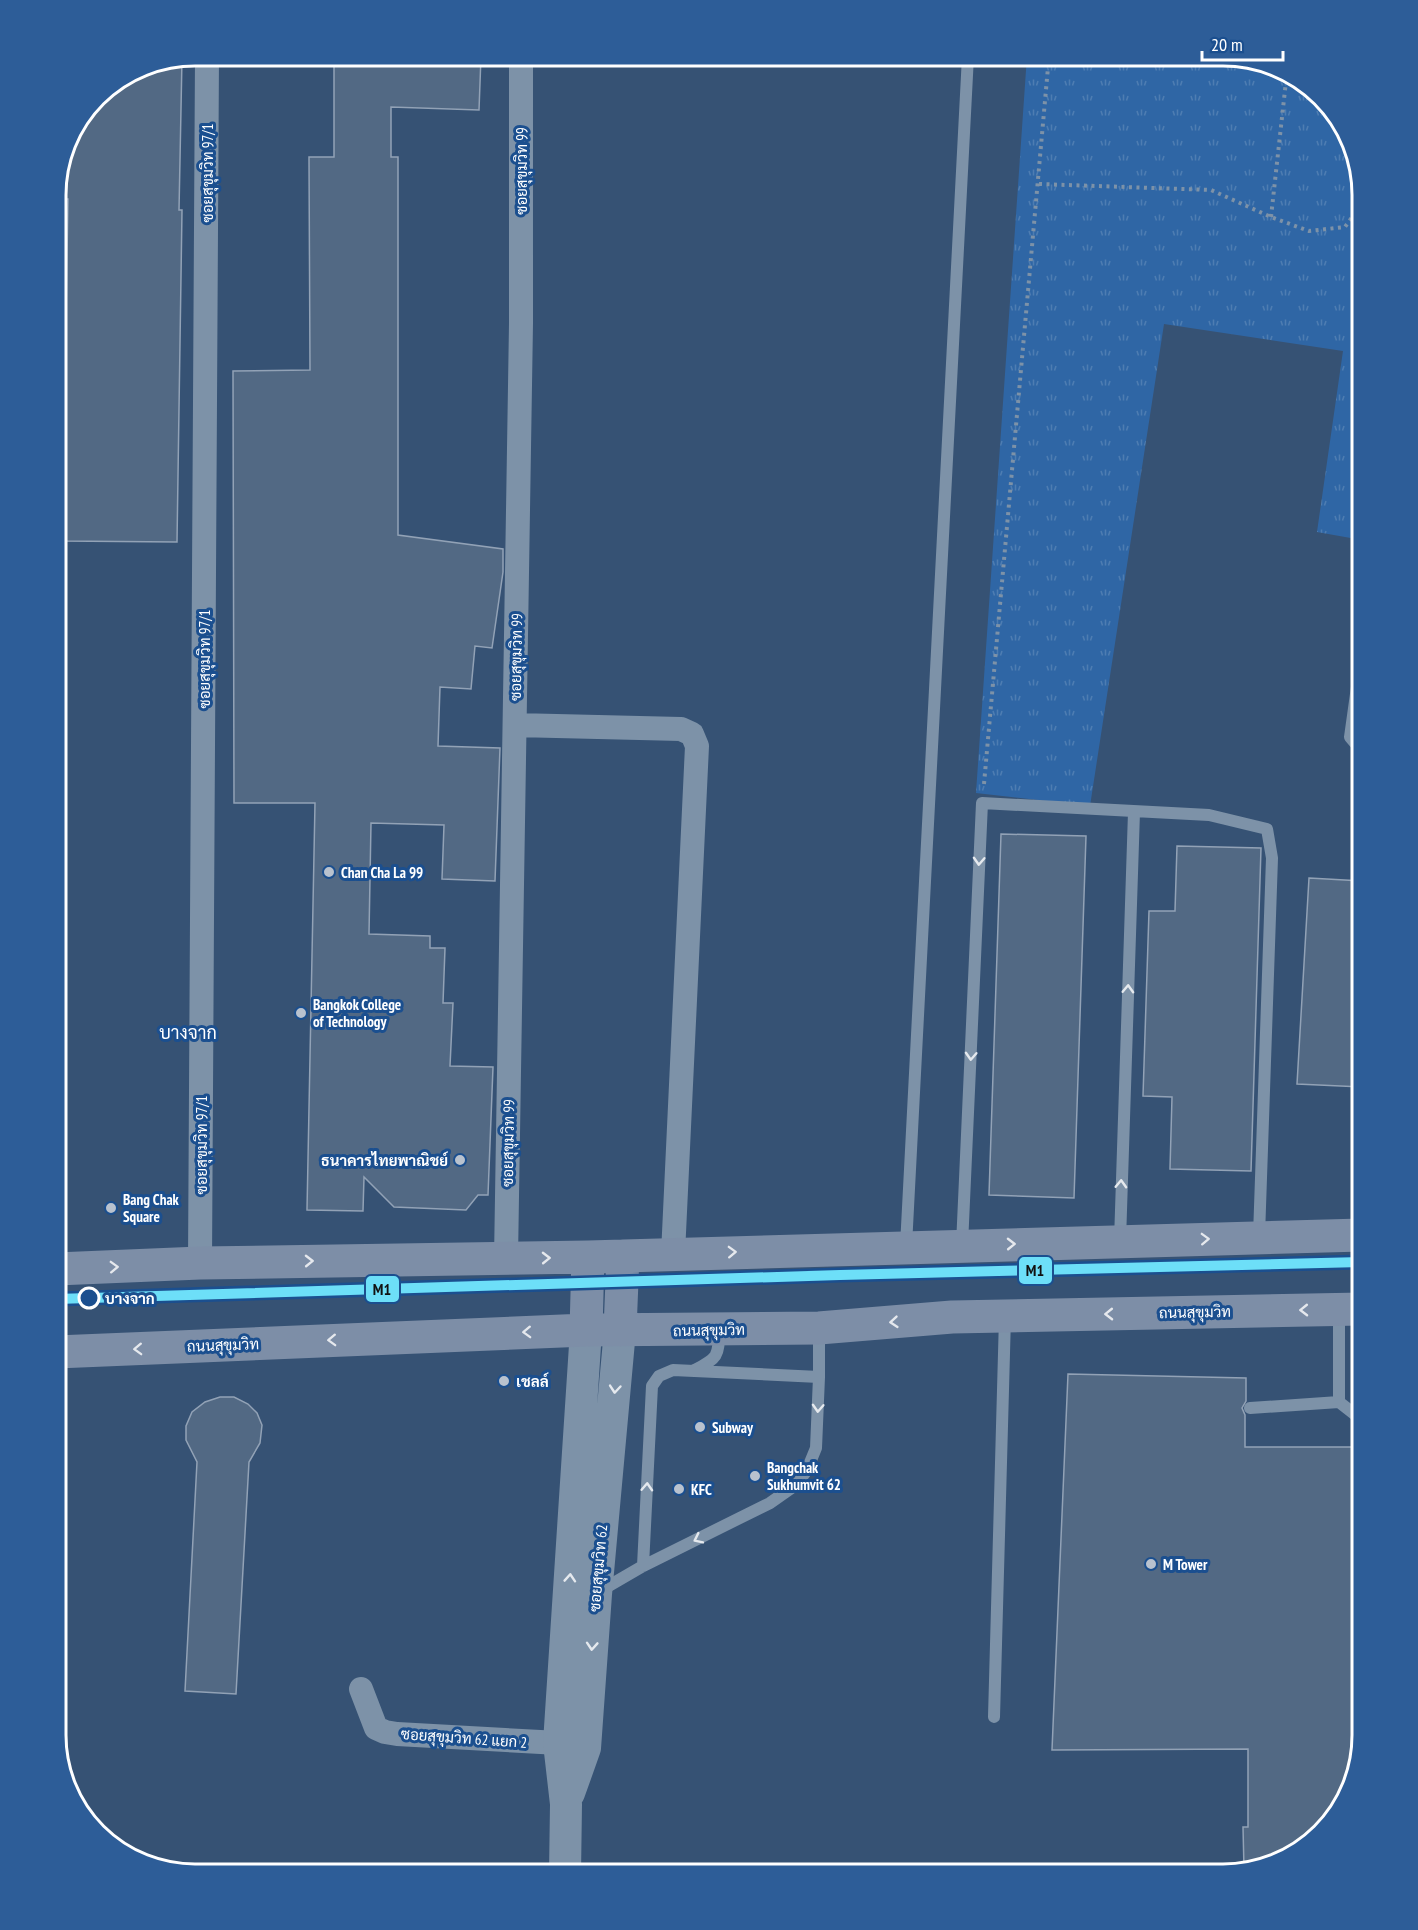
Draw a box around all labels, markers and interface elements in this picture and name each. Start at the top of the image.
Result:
scale bar [1202,24,1283,62]
text: 20 m [1211,33,1243,56]
street label: ซอยสุขุมวิท 97/1 [198,124,219,222]
street label: ซอยสุขุมวิท 99 [512,127,533,215]
street label: ซอยสุขุมวิท 97/1 [195,610,216,708]
street label: ซอยสุขุมวิท 99 [506,613,528,701]
one-way arrow [973,857,986,866]
place label: Chan Cha La 99 [341,863,423,882]
marker: Chan Cha La 99 [322,865,336,879]
one-way arrow [1122,984,1134,993]
place label: Bangkok College of Technology [313,995,401,1031]
marker: Bangkok College of Technology [294,1006,308,1020]
district label: บางจาก [159,1021,217,1044]
one-way arrow [964,1051,977,1060]
street label: ซอยสุขุมวิท 97/1 [192,1096,213,1194]
street label: ซอยสุขุมวิท 99 [498,1099,520,1187]
place label: ธนาคารไทยพาณิชย์ [321,1151,449,1170]
marker: ธนาคารไทยพาณิชย์ [453,1153,467,1167]
one-way arrow [1115,1179,1128,1188]
place label: Bang Chak Square [123,1190,180,1226]
marker: Bang Chak Square [104,1201,118,1215]
one-way arrow [1201,1233,1210,1246]
one-way arrow [1006,1238,1015,1250]
one-way arrow [727,1246,736,1259]
one-way arrow [541,1252,550,1264]
one-way arrow [304,1255,313,1268]
line badge: M1 [1018,1256,1053,1285]
one-way arrow [110,1260,119,1273]
text: M1 [1026,1260,1044,1280]
line badge: M1 [365,1275,400,1303]
text: M1 [373,1279,391,1299]
marker: บางจาก [78,1287,100,1309]
place label: บางจาก [105,1289,155,1308]
street label: ถนนสุขุมวิท [1159,1302,1231,1324]
one-way arrow [1300,1304,1309,1316]
one-way arrow [1105,1308,1114,1320]
one-way arrow [890,1315,899,1328]
street label: ถนนสุขุมวิท [673,1320,745,1342]
one-way arrow [523,1326,532,1339]
street label: ถนนสุขุมวิท [187,1334,259,1358]
one-way arrow [328,1334,337,1347]
one-way arrow [133,1342,142,1355]
place label: เชลล์ [516,1372,550,1391]
marker: เชลล์ [497,1374,511,1388]
one-way arrow [609,1384,622,1393]
one-way arrow [812,1403,824,1412]
place label: Subway [712,1418,754,1437]
marker: Subway [693,1420,707,1434]
place label: Bangchak Sukhumvit 62 [767,1458,841,1494]
marker: Bangchak Sukhumvit 62 [748,1469,762,1483]
place label: KFC [691,1480,712,1499]
one-way arrow [640,1482,653,1491]
marker: KFC [672,1482,686,1496]
street label: ซอยสุขุมวิท 62 [585,1524,613,1613]
one-way arrow [694,1532,705,1544]
place label: M Tower [1163,1555,1208,1574]
marker: M Tower [1144,1557,1158,1571]
one-way arrow [563,1573,576,1582]
one-way arrow [586,1641,599,1650]
street label: ซอยสุขุมวิท 62 แยก 2 [400,1724,528,1754]

